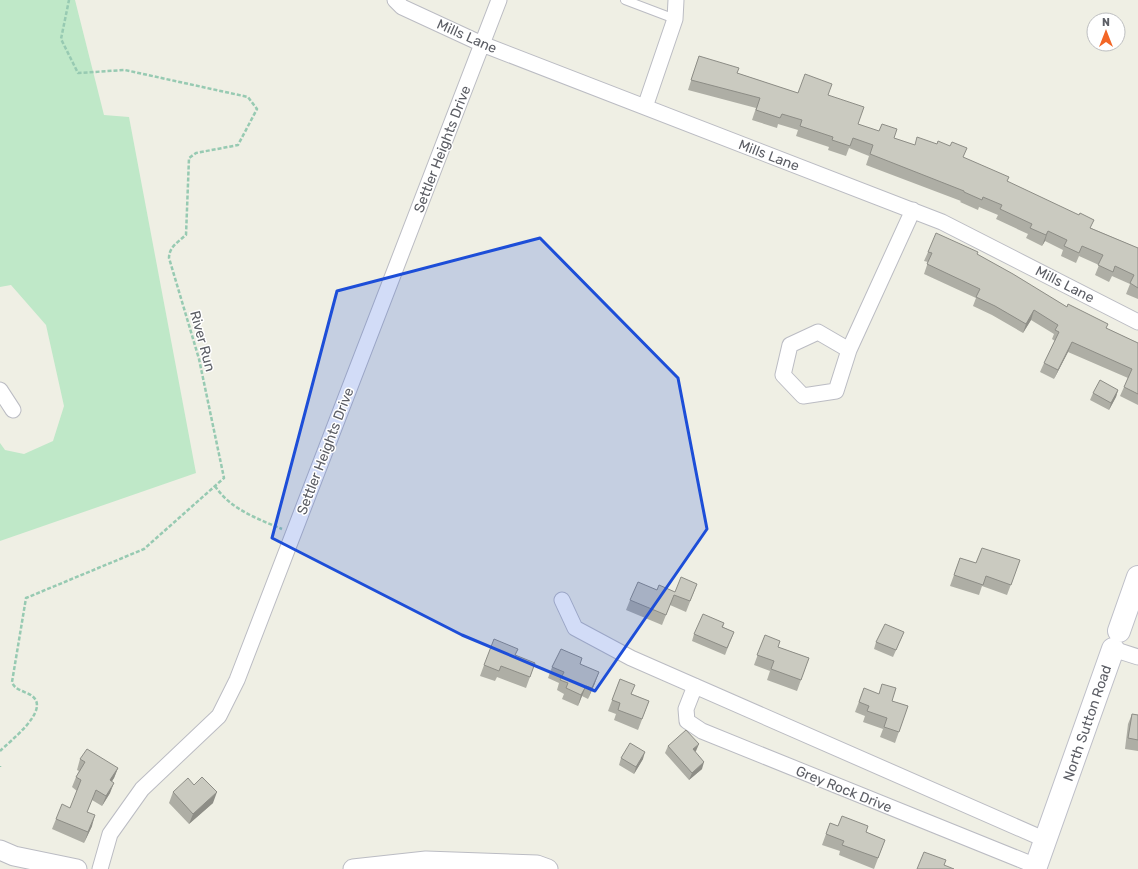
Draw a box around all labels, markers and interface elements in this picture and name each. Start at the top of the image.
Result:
north arrow [1086,12,1126,52]
street label: Mills Lane [434,16,500,57]
text: N [1102,16,1110,29]
street label: Settler Heights Drive [410,83,475,215]
street label: Mills Lane [736,136,802,175]
street label: Mills Lane [1032,262,1097,307]
street label: River Run [186,309,219,373]
street label: Settler Heights Drive [293,385,358,517]
street label: North Sutton Road [1060,663,1115,783]
street label: Grey Rock Drive [793,762,894,817]

